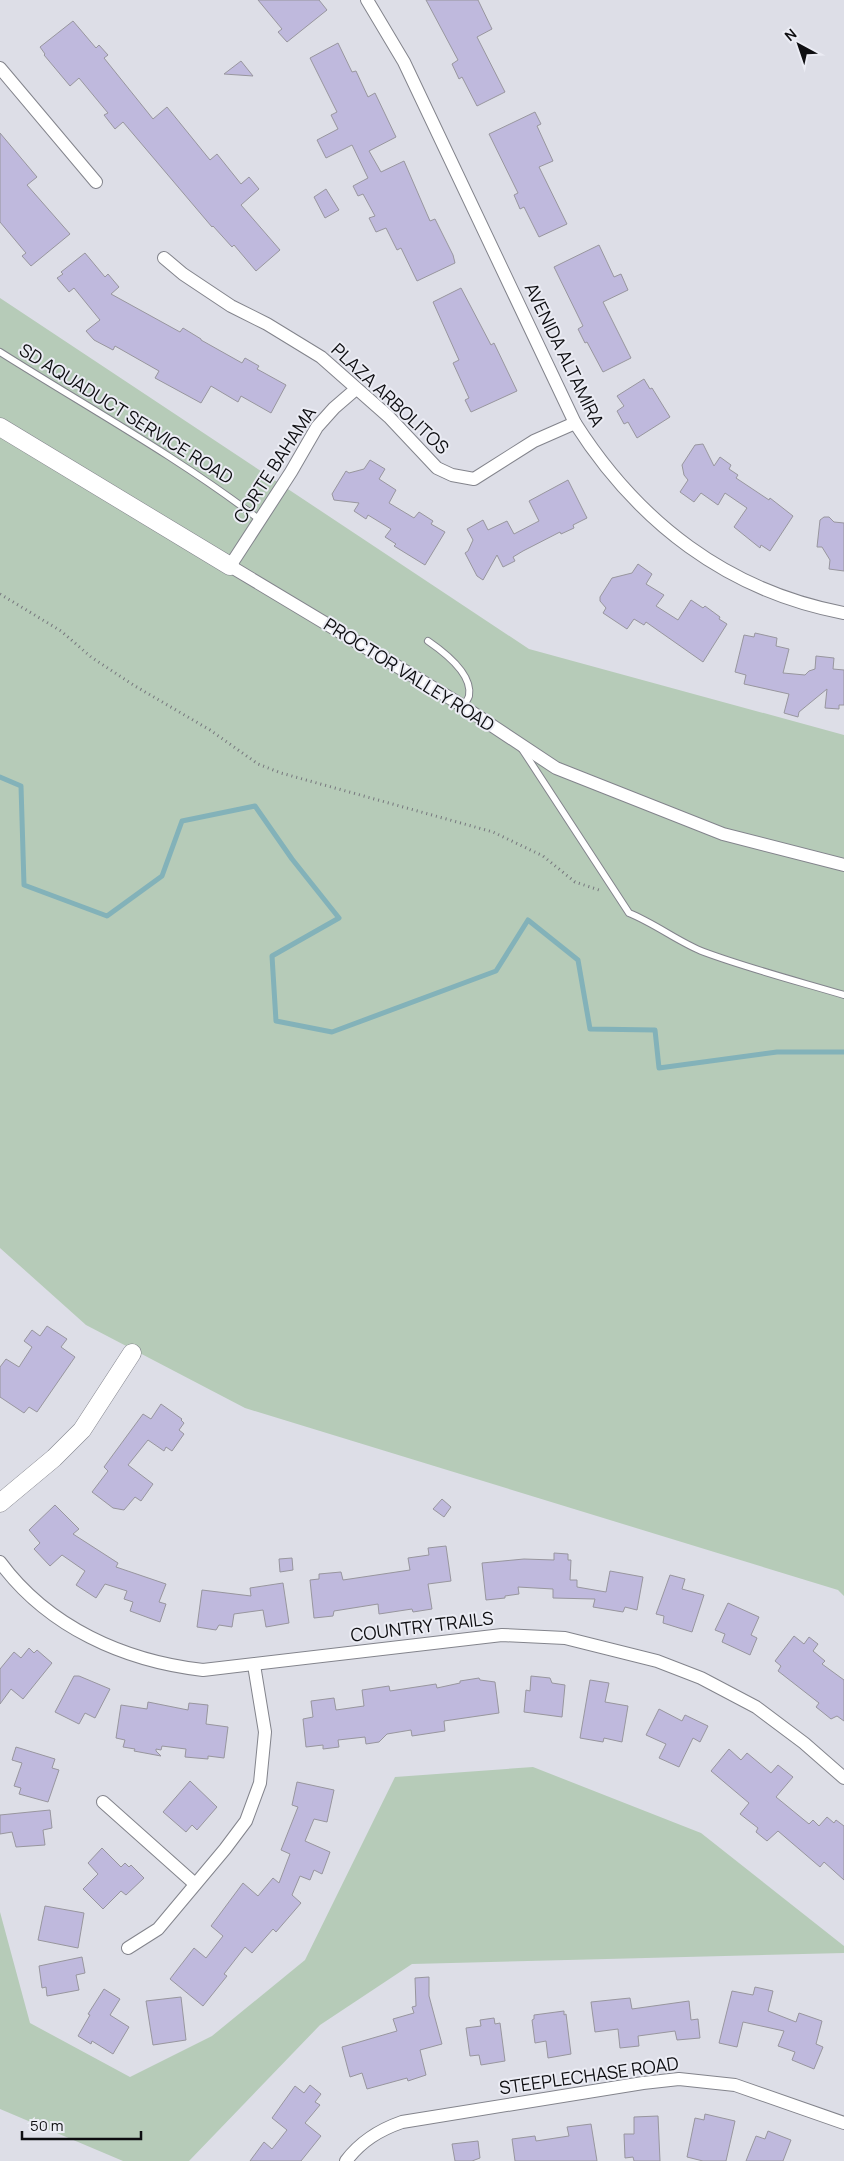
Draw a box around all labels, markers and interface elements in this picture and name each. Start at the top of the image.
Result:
north arrow [774,20,824,70]
text: N [780,24,800,45]
street label: AVENIDA ALTAMIRA [520,279,610,431]
street label: SD AQUADUCT SERVICE ROAD [15,337,238,489]
street label: PLAZA ARBOLITOS [327,337,455,459]
street label: CORTE BAHAMA [227,401,321,527]
street label: PROCTOR VALLEY ROAD [320,612,499,736]
street label: COUNTRY TRAILS [349,1605,495,1647]
street label: STEEPLECHASE ROAD [498,2051,680,2099]
scale bar [22,2108,141,2140]
text: 50 m [30,2115,64,2136]

